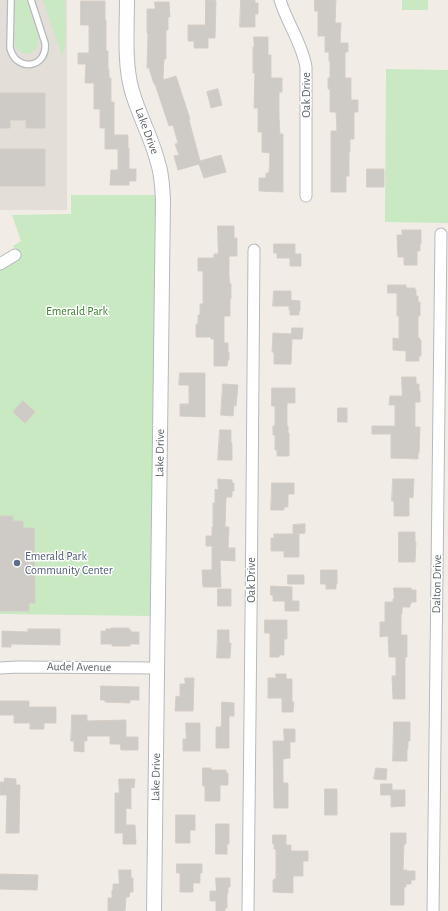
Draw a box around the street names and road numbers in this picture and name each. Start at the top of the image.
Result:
street label: Oak Drive [299,72,313,118]
street label: Lake Drive [132,106,162,156]
street label: Lake Drive [152,429,168,477]
street label: Dalton Drive [429,554,445,614]
street label: Oak Drive [244,557,258,603]
street label: Audel Avenue [47,659,111,675]
street label: Lake Drive [148,753,164,801]

